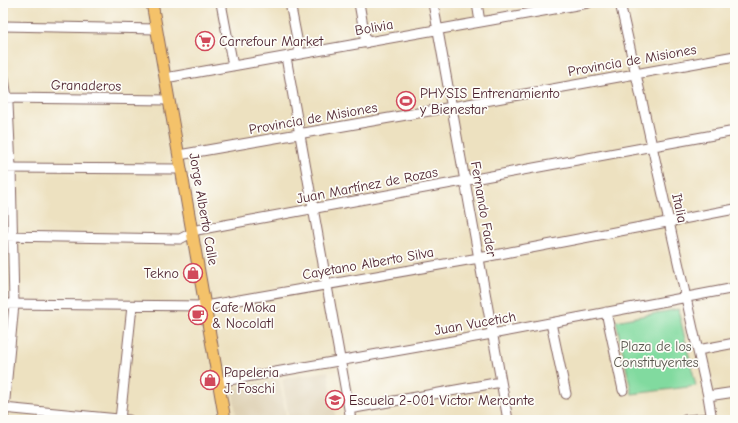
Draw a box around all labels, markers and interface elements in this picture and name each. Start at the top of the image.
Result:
street label: Bolivia [354,16,395,39]
supermarket icon: Carrefour Market [194,30,216,52]
place label: Carrefour Market [219,33,324,50]
street label: Provincia de Misiones [567,41,698,80]
street label: Granaderos [51,76,121,95]
place label: PHYSIS Entrenamiento y Bienestar [419,85,560,118]
sports icon: PHYSIS Entrenamiento y Bienestar [395,90,417,112]
street label: Provincia de Misiones [248,99,379,138]
street label: Jorge Alberto Calle [185,151,222,267]
street label: Fernando Fader [467,160,500,259]
street label: Juan Martínez de Rozas [295,163,439,208]
street label: Italia [668,192,691,224]
street label: Cayetano Alberto Silva [301,244,435,283]
shop icon: Tekno [182,262,204,284]
place label: Tekno [144,265,179,282]
place label: Cafe Moka & Nocolatl [212,299,276,332]
cafe icon: Cafe Moka & Nocolatl [187,304,209,326]
street label: Juan Vucetich [433,308,517,339]
park label: Plaza de los Constituyentes [613,338,699,371]
place label: Papeleria J. Foschi [224,364,279,397]
shop icon: Papeleria J. Foschi [199,369,221,391]
school or university icon: Escuela 2-001 Victor Mercante [324,389,346,411]
place label: Escuela 2-001 Victor Mercante [349,392,534,409]

